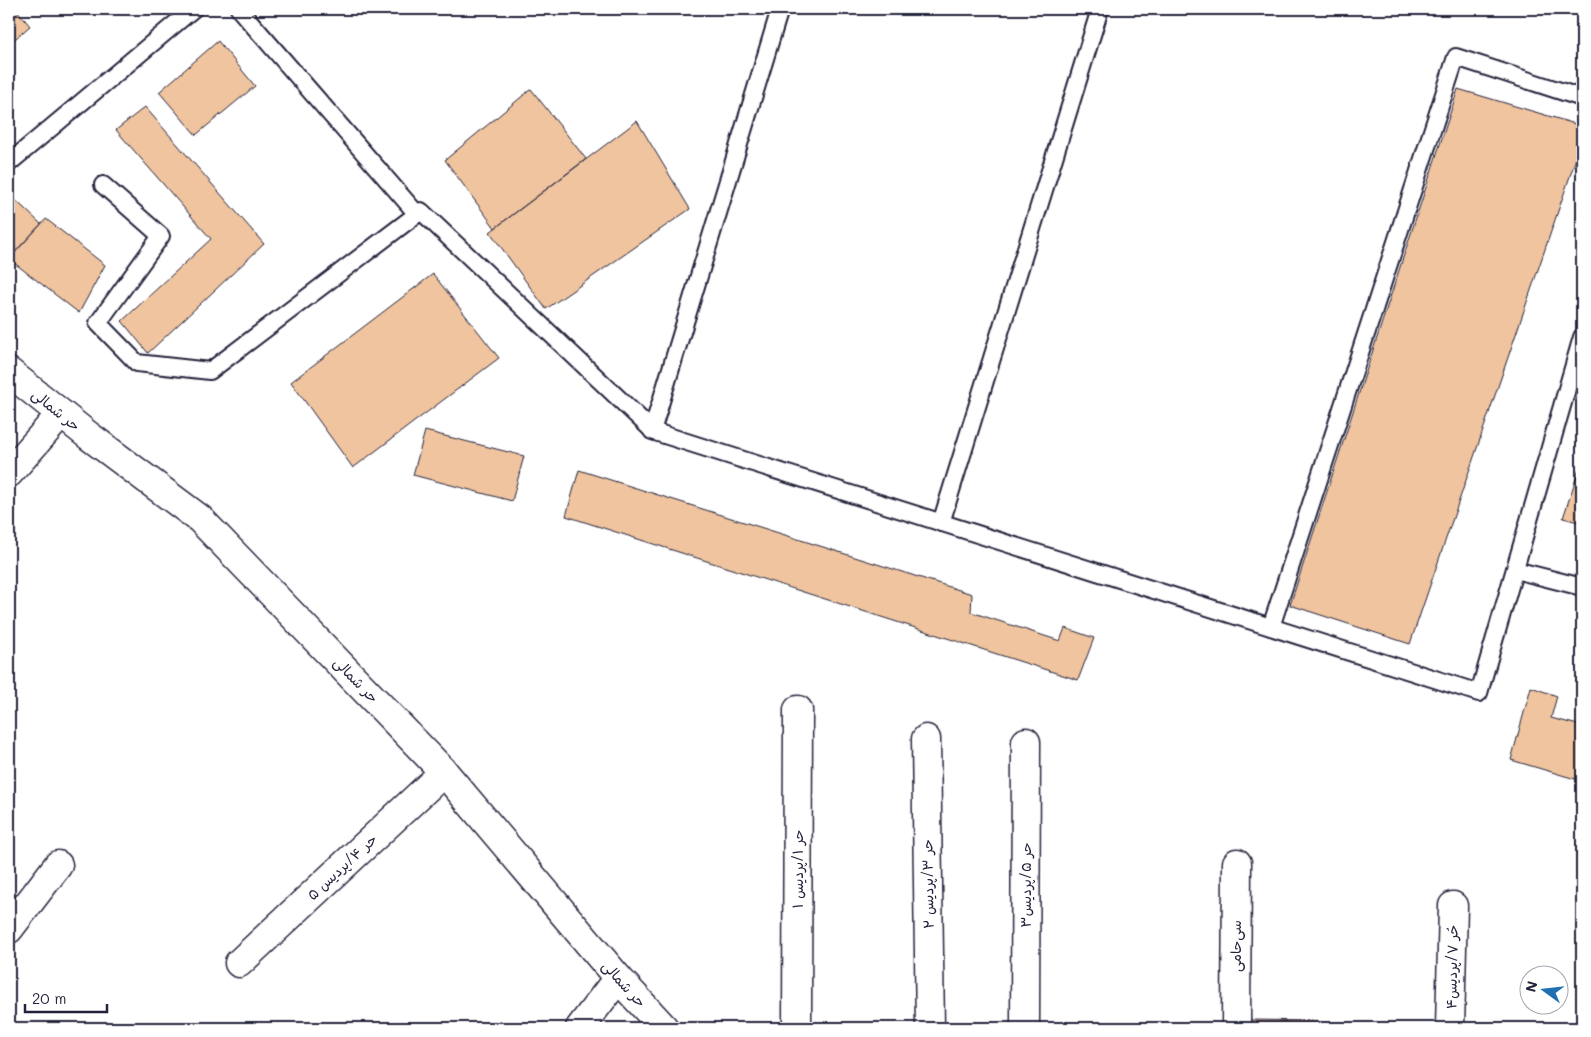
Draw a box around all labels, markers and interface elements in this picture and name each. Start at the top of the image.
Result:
street label: حر شمالی [28,384,84,435]
street label: حر شمالی [330,653,383,707]
street label: حر ۴/پردیس ۵ [303,829,381,905]
street label: حر ۱/پردیس ۱ [788,830,808,908]
street label: حر ۳/پردیس ۲ [917,839,939,929]
street label: حر ۵/پردیس۳ [1016,842,1036,928]
street label: سی‌حامی [1226,920,1245,972]
street label: حُر ۷/پردیس۴ [1441,925,1463,1009]
street label: حر شمالی [598,956,650,1011]
north arrow [1518,964,1568,1014]
text: N [1520,979,1542,994]
scale bar [25,982,108,1014]
text: 20 m [32,988,66,1008]

